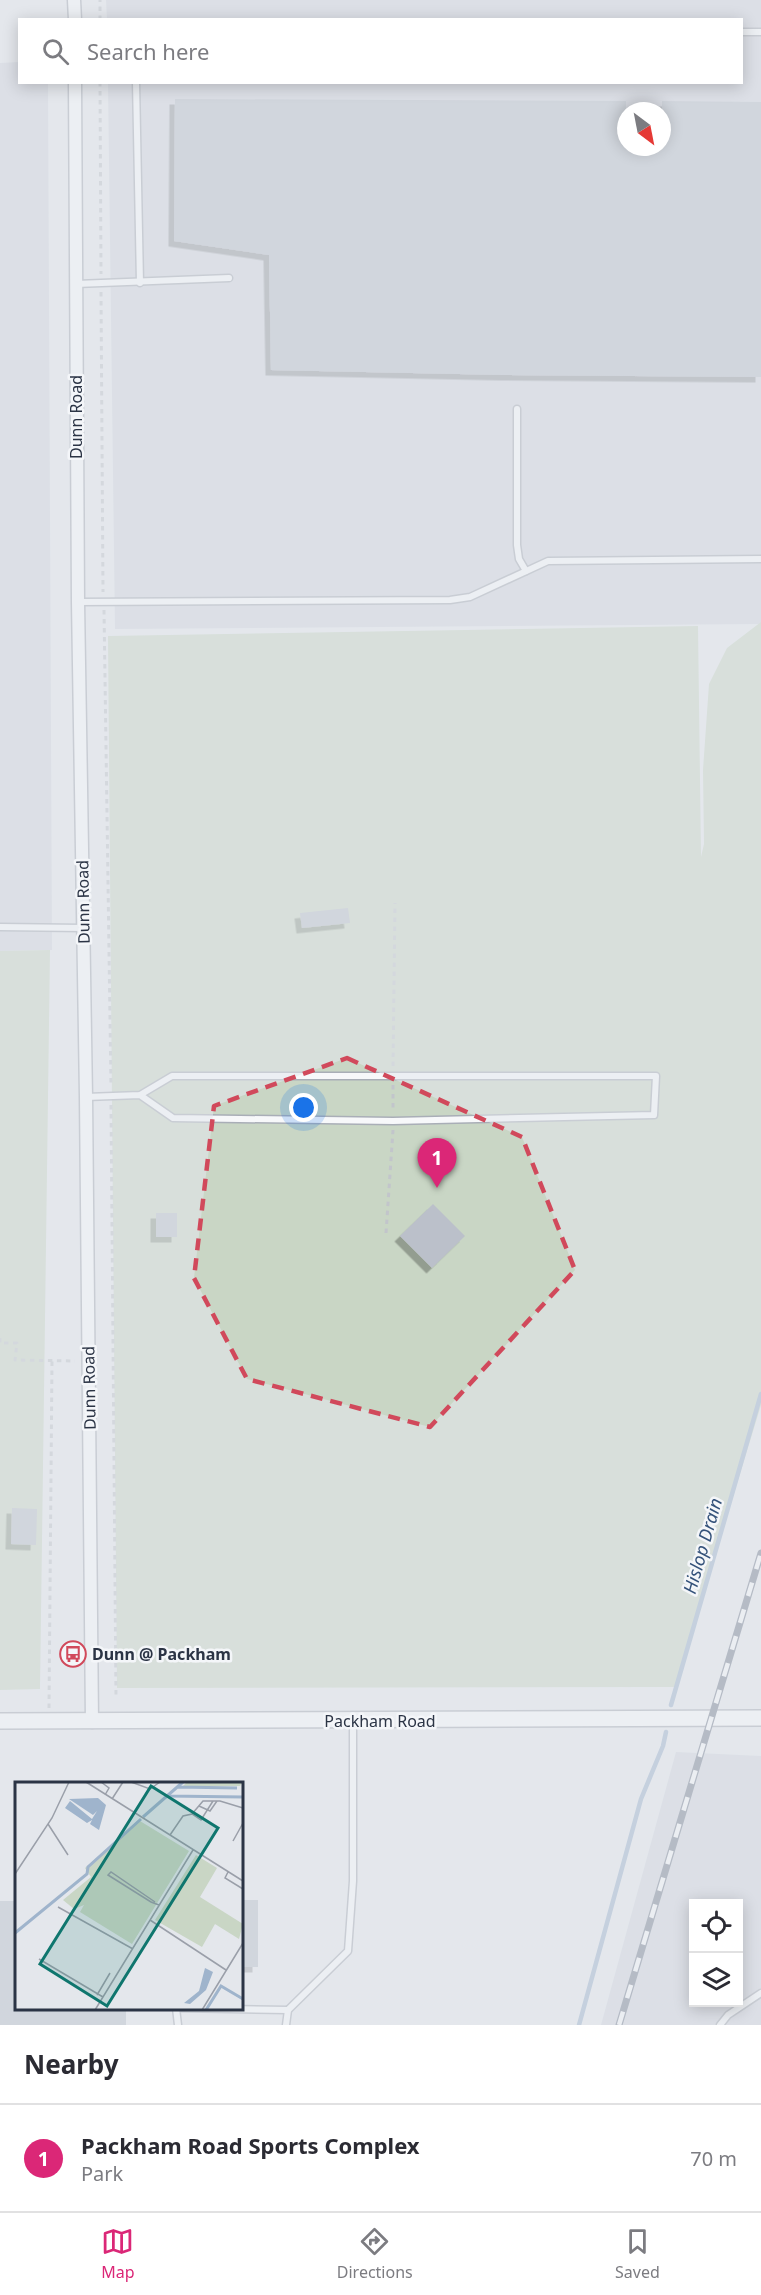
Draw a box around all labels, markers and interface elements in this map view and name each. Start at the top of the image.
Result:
search box [18,18,743,84]
icon: search [39,35,72,68]
text: Search here [87,36,209,66]
north arrow [617,102,671,156]
street label: Dunn Road [65,375,87,459]
street label: Dunn Road [71,860,95,944]
your location [289,1093,318,1122]
pin: 1 [418,1138,456,1188]
street label: Dunn Road [77,1346,101,1430]
water label: Hislop Drain [677,1495,727,1596]
bus stop icon: Dunn @ Packham [58,1639,88,1669]
place label: Dunn @ Packham [92,1643,231,1665]
street label: Packham Road [324,1710,436,1732]
inset map [15,1782,243,2010]
map controls [689,1899,743,2007]
button: locate [689,1899,743,1953]
button: layers [689,1953,743,2007]
text: Nearby [24,2046,119,2082]
text: Packham Road Sports Complex [81,2130,420,2160]
text: 1 [38,2145,49,2172]
text: 70 m [690,2145,737,2172]
text: Park [81,2160,123,2187]
tab: Map [101,2225,134,2283]
tab: Directions [337,2225,413,2283]
tab: Saved [615,2225,660,2283]

